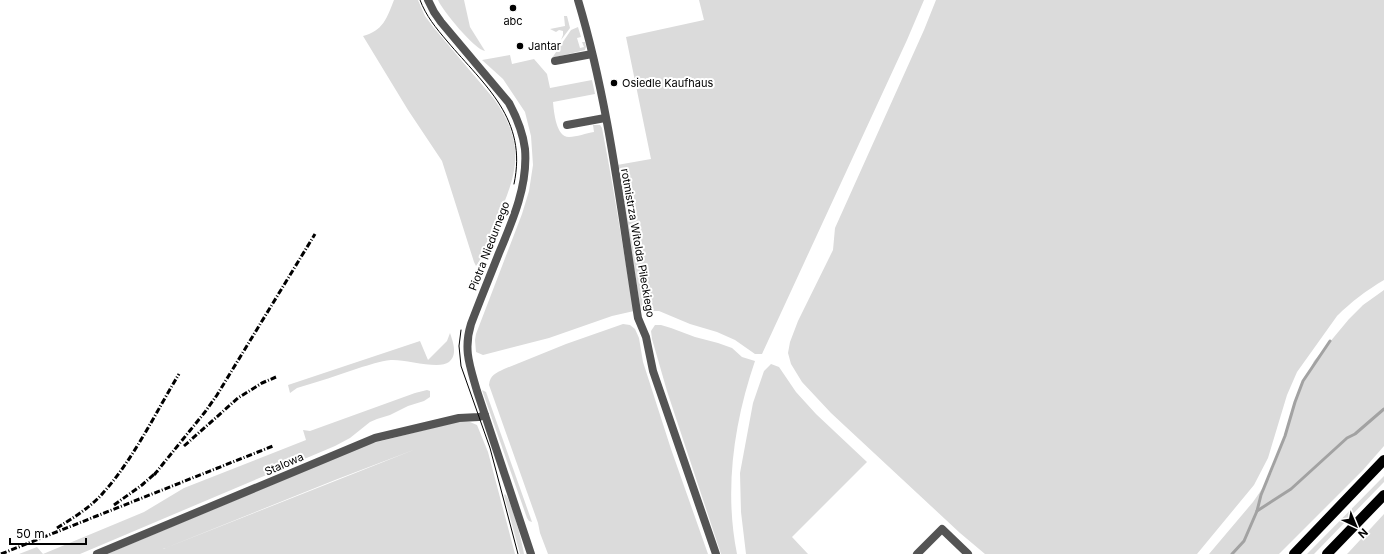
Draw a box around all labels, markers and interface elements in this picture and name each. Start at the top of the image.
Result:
marker: abc [508,3,518,13]
place label: abc [503,14,523,28]
place label: Jantar [528,39,561,53]
marker: Jantar [515,41,525,51]
place label: Osiedle Kaufhaus [622,76,714,90]
marker: Osiedle Kaufhaus [609,78,619,88]
street label: rotmistrza Witolda Pileckiego [618,167,658,319]
street label: Piotra Niedurnego [466,199,513,293]
street label: Stalowa [262,450,306,478]
north arrow [1336,506,1376,546]
scale bar [10,520,86,546]
text: N [1355,525,1371,541]
text: 50 m [16,526,45,541]

